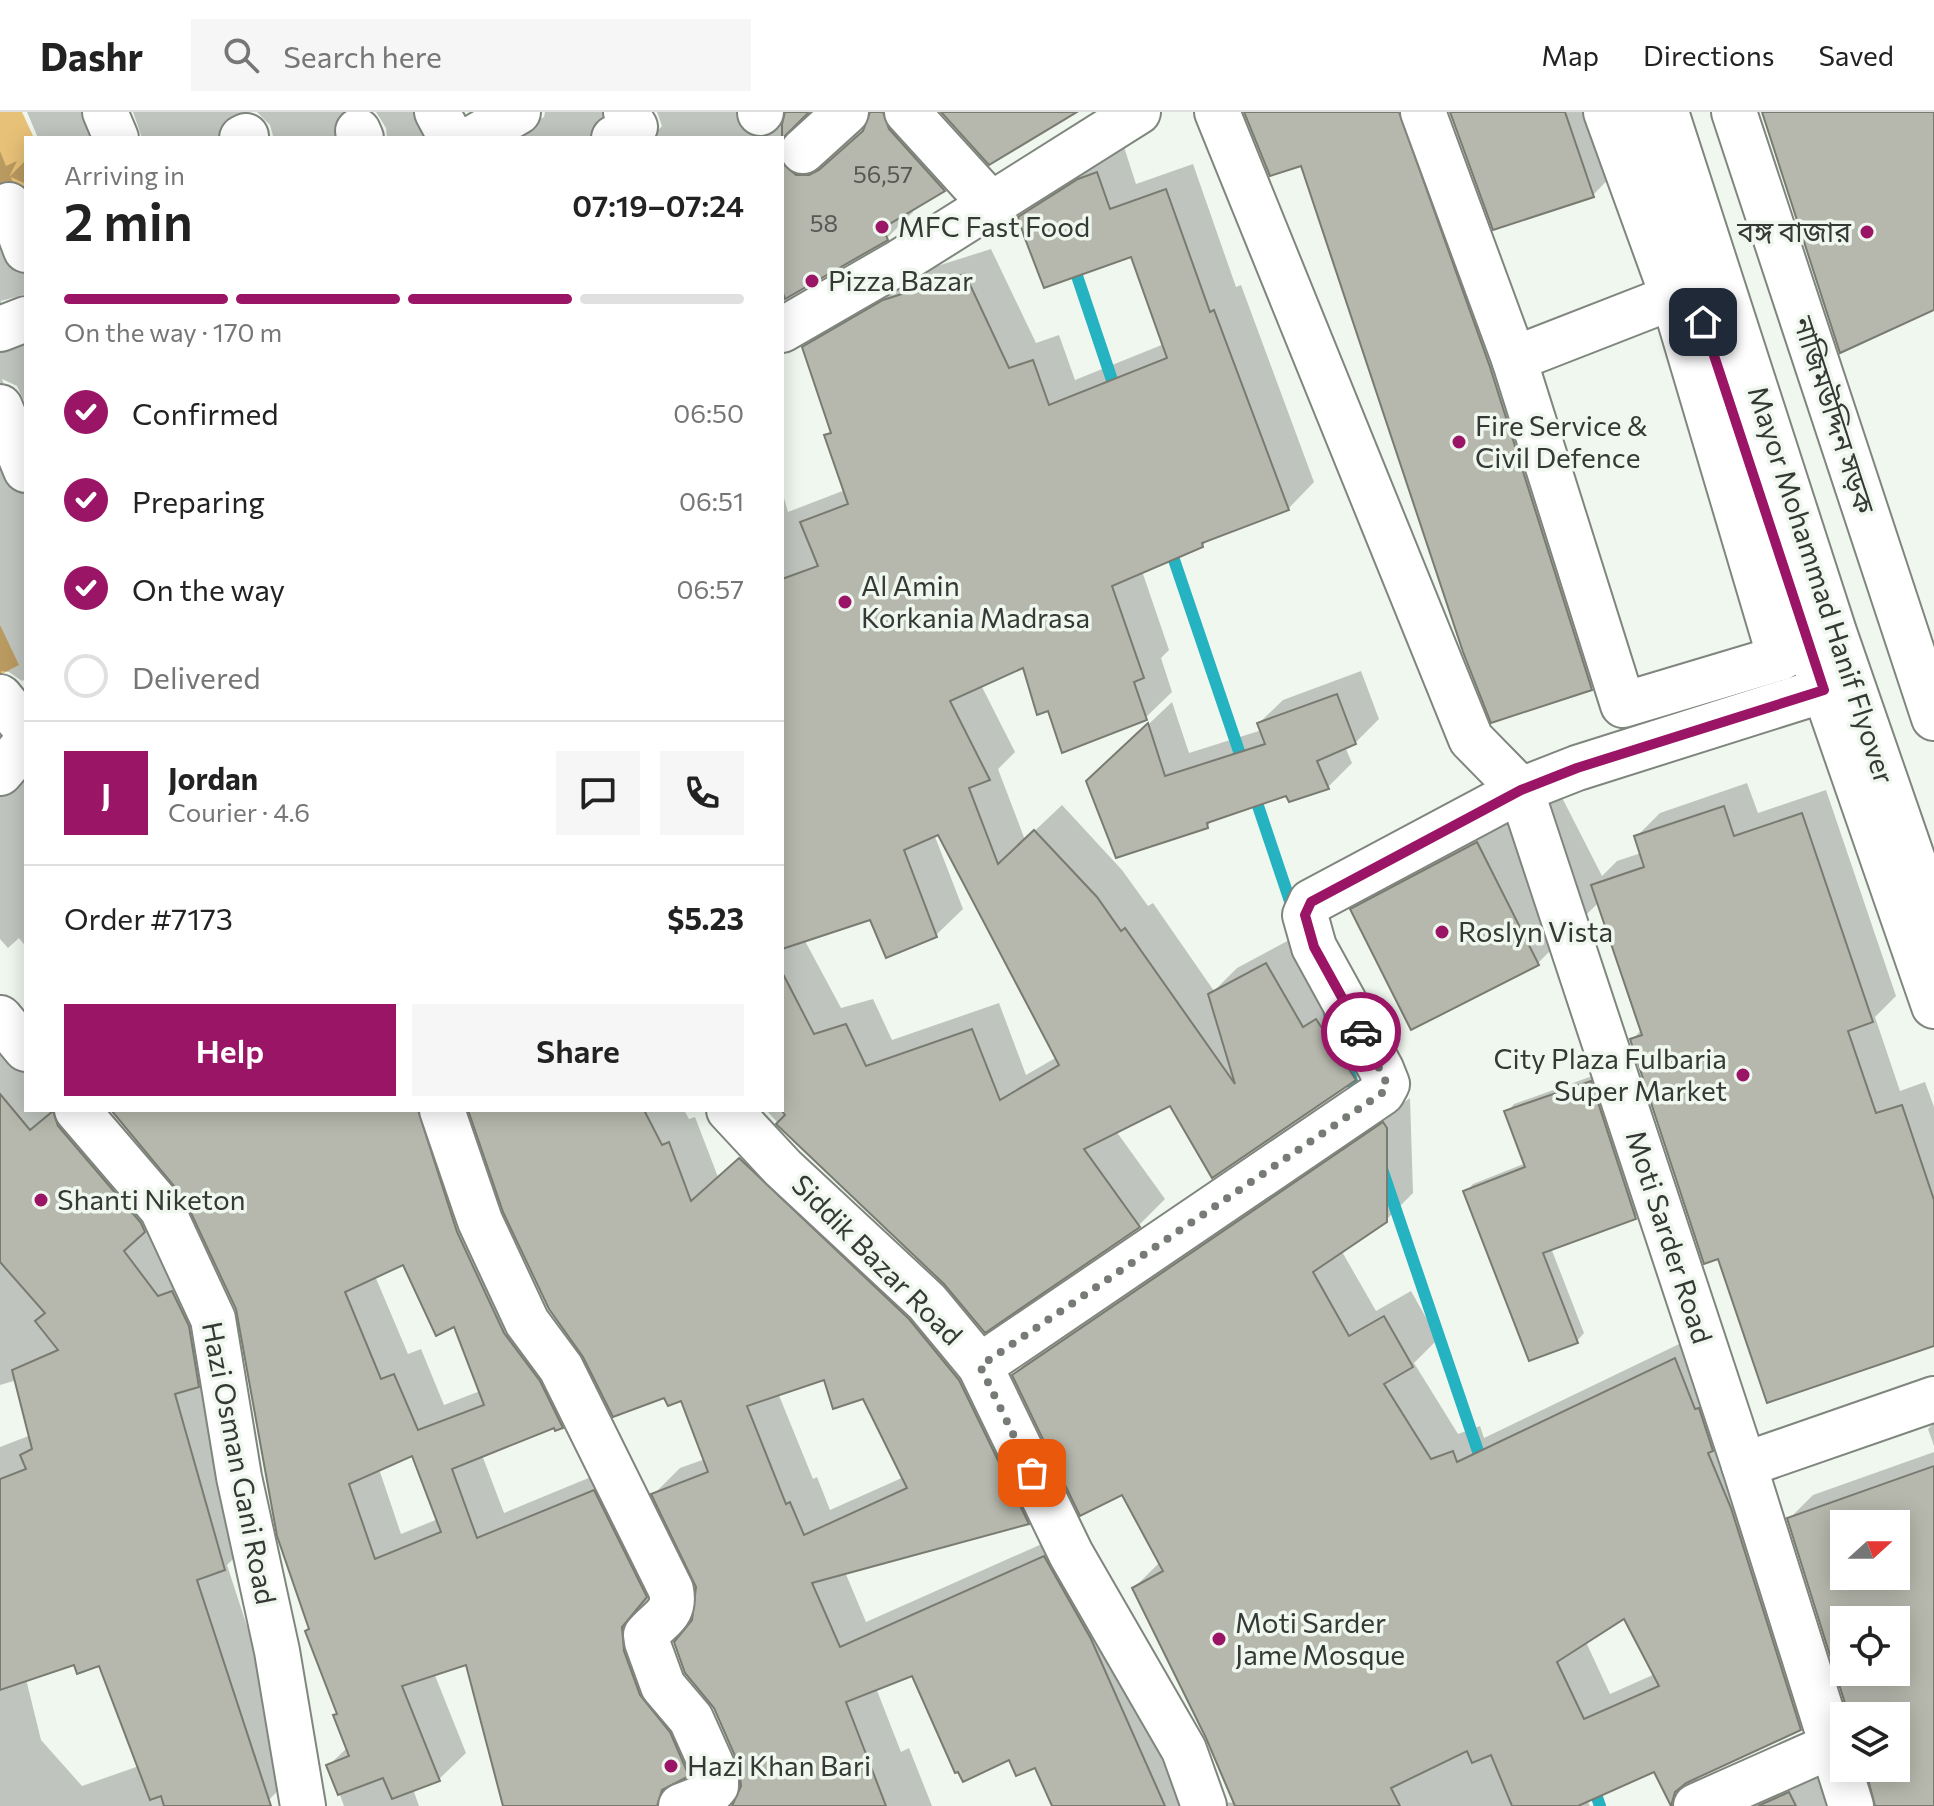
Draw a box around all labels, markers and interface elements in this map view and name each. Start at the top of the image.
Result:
search box [191,19,751,91]
text: Dashr [40,32,143,79]
icon: search [219,33,263,77]
text: Search here [283,37,442,74]
text: Map [1541,38,1599,72]
text: Directions [1643,38,1774,72]
text: Saved [1818,38,1894,72]
text: Arriving in [64,159,185,190]
house number: 56,57 [853,159,913,188]
text: 07:19–07:24 [572,186,744,223]
text: 2 min [64,188,193,252]
house number: 58 [810,208,838,237]
place label: MFC Fast Food [898,209,1090,243]
place label: বঙ্গ বাজার [1736,214,1851,248]
marker: MFC Fast Food [873,218,891,236]
marker: বঙ্গ বাজার [1858,223,1876,241]
place label: Pizza Bazar [828,263,973,297]
marker: Pizza Bazar [803,272,821,290]
pin [1669,288,1737,356]
icon: home [1681,300,1725,344]
street label: নাজিমউদ্দিন সড়ক [1787,311,1883,518]
text: On the way · 170 m [64,316,282,347]
street label: Mayor Mohammad Hanif Flyover [1742,382,1902,788]
icon: check [64,390,108,434]
text: Confirmed [132,394,279,431]
text: 06:50 [673,397,744,428]
place label: Fire Service & Civil Defence [1475,408,1648,474]
marker: Fire Service & Civil Defence [1450,433,1468,451]
icon: check [64,478,108,522]
text: Preparing [132,482,265,519]
text: 06:51 [679,485,744,516]
icon: check [64,566,108,610]
place label: Al Amin Korkania Madrasa [861,568,1090,634]
text: On the way [132,570,285,607]
text: 06:57 [676,573,744,604]
marker: Al Amin Korkania Madrasa [836,593,854,611]
text: Delivered [132,658,261,695]
button: chat [556,751,640,835]
button: phone [660,751,744,835]
text: Jordan [168,759,258,796]
text: J [101,775,111,812]
text: Courier · 4.6 [168,796,310,827]
text: Order #7173 [64,899,233,936]
text: $5.23 [667,899,744,936]
place label: Roslyn Vista [1458,914,1613,948]
marker: Roslyn Vista [1433,923,1451,941]
courier [1321,992,1401,1072]
button: Help [64,1004,396,1096]
button: Share [412,1004,744,1096]
icon: car [1339,1010,1383,1054]
place label: City Plaza Fulbaria Super Market [1493,1041,1727,1107]
marker: City Plaza Fulbaria Super Market [1734,1066,1752,1084]
street label: Moti Sarder Road [1619,1126,1720,1347]
street label: Siddik Bazar Road [785,1167,970,1352]
place label: Shanti Niketon [57,1182,246,1216]
marker: Shanti Niketon [32,1191,50,1209]
street label: Hazi Osman Gani Road [196,1319,284,1607]
pin [998,1439,1066,1507]
icon: bag [1010,1451,1054,1495]
north arrow [1830,1510,1910,1590]
map controls [1830,1510,1910,1782]
place label: Moti Sarder Jame Mosque [1235,1605,1405,1671]
button: locate [1830,1606,1910,1686]
marker: Moti Sarder Jame Mosque [1210,1630,1228,1648]
button: layers [1830,1702,1910,1782]
place label: Hazi Khan Bari [687,1748,871,1782]
marker: Hazi Khan Bari [662,1757,680,1775]

